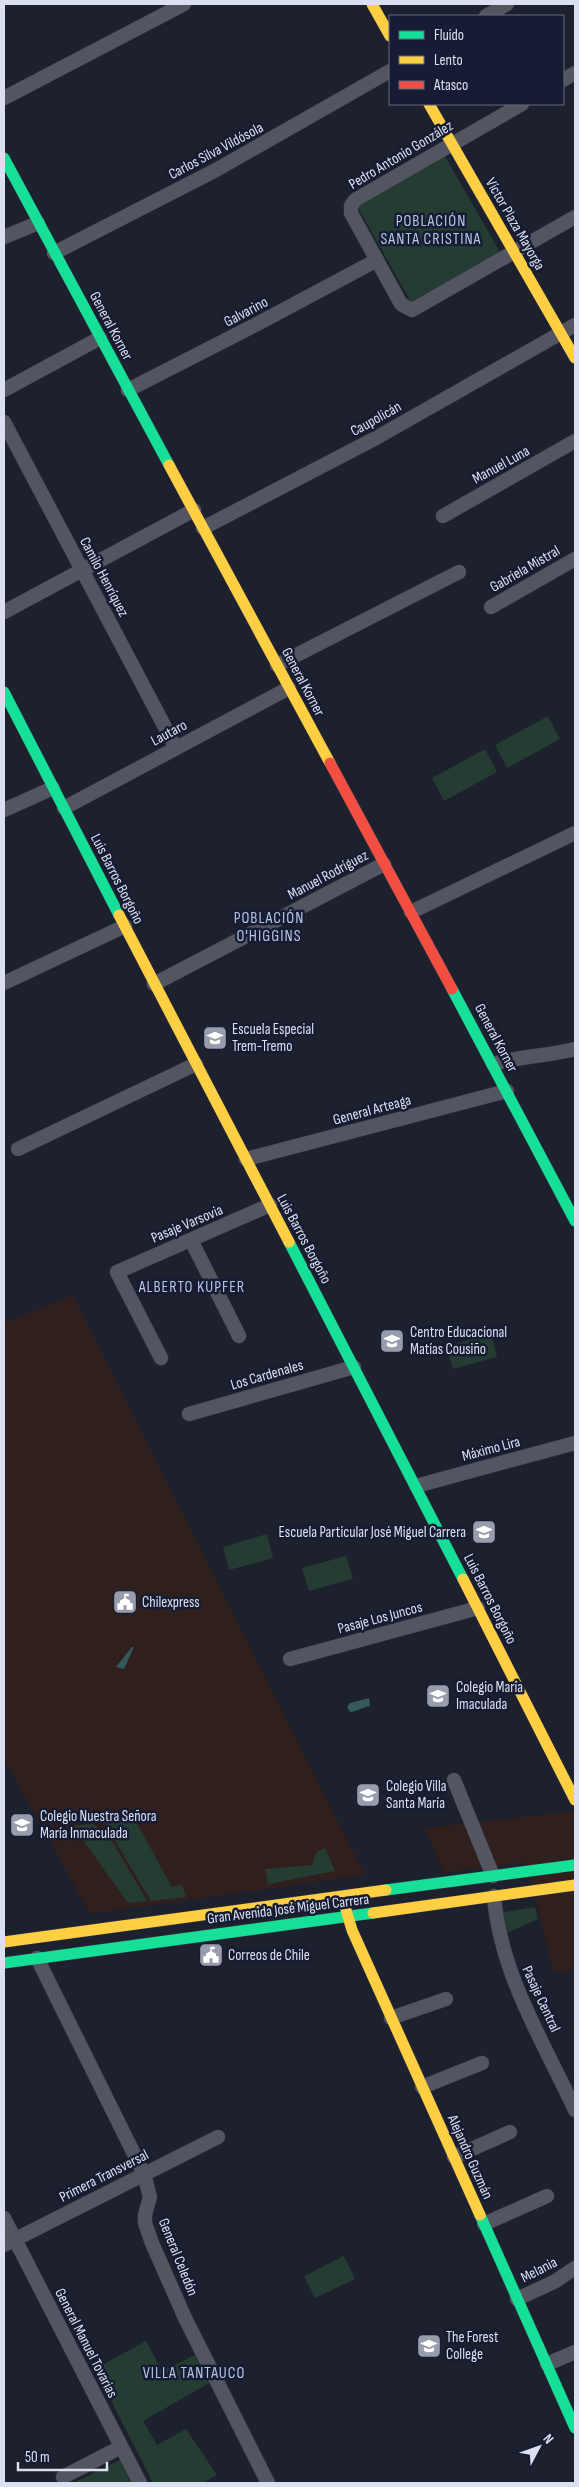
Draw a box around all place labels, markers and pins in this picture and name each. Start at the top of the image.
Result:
place label: Escuela Especial Trem-Tremo [232,1020,314,1056]
school or university icon: Escuela Especial Trem-Tremo [202,1025,228,1051]
place label: Centro Educacional Matías Cousiño [410,1323,507,1359]
school or university icon: Centro Educacional Matías Cousiño [379,1328,405,1354]
school or university icon: Escuela Particular José Miguel Carrera [471,1519,497,1545]
place label: Escuela Particular José Miguel Carrera [279,1523,466,1542]
public building icon: Chilexpress [112,1589,138,1615]
place label: Chilexpress [142,1593,200,1612]
place label: Colegio María Imaculada [456,1678,523,1714]
school or university icon: Colegio María Imaculada [425,1683,451,1709]
place label: Colegio Villa Santa María [386,1777,447,1813]
school or university icon: Colegio Villa Santa María [355,1782,381,1808]
place label: Colegio Nuestra Señora María Inmaculada [40,1807,157,1843]
school or university icon: Colegio Nuestra Señora María Inmaculada [9,1812,35,1838]
public building icon: Correos de Chile [198,1942,224,1968]
place label: Correos de Chile [228,1946,310,1965]
place label: The Forest College [446,2328,499,2364]
school or university icon: The Forest College [416,2333,442,2359]

